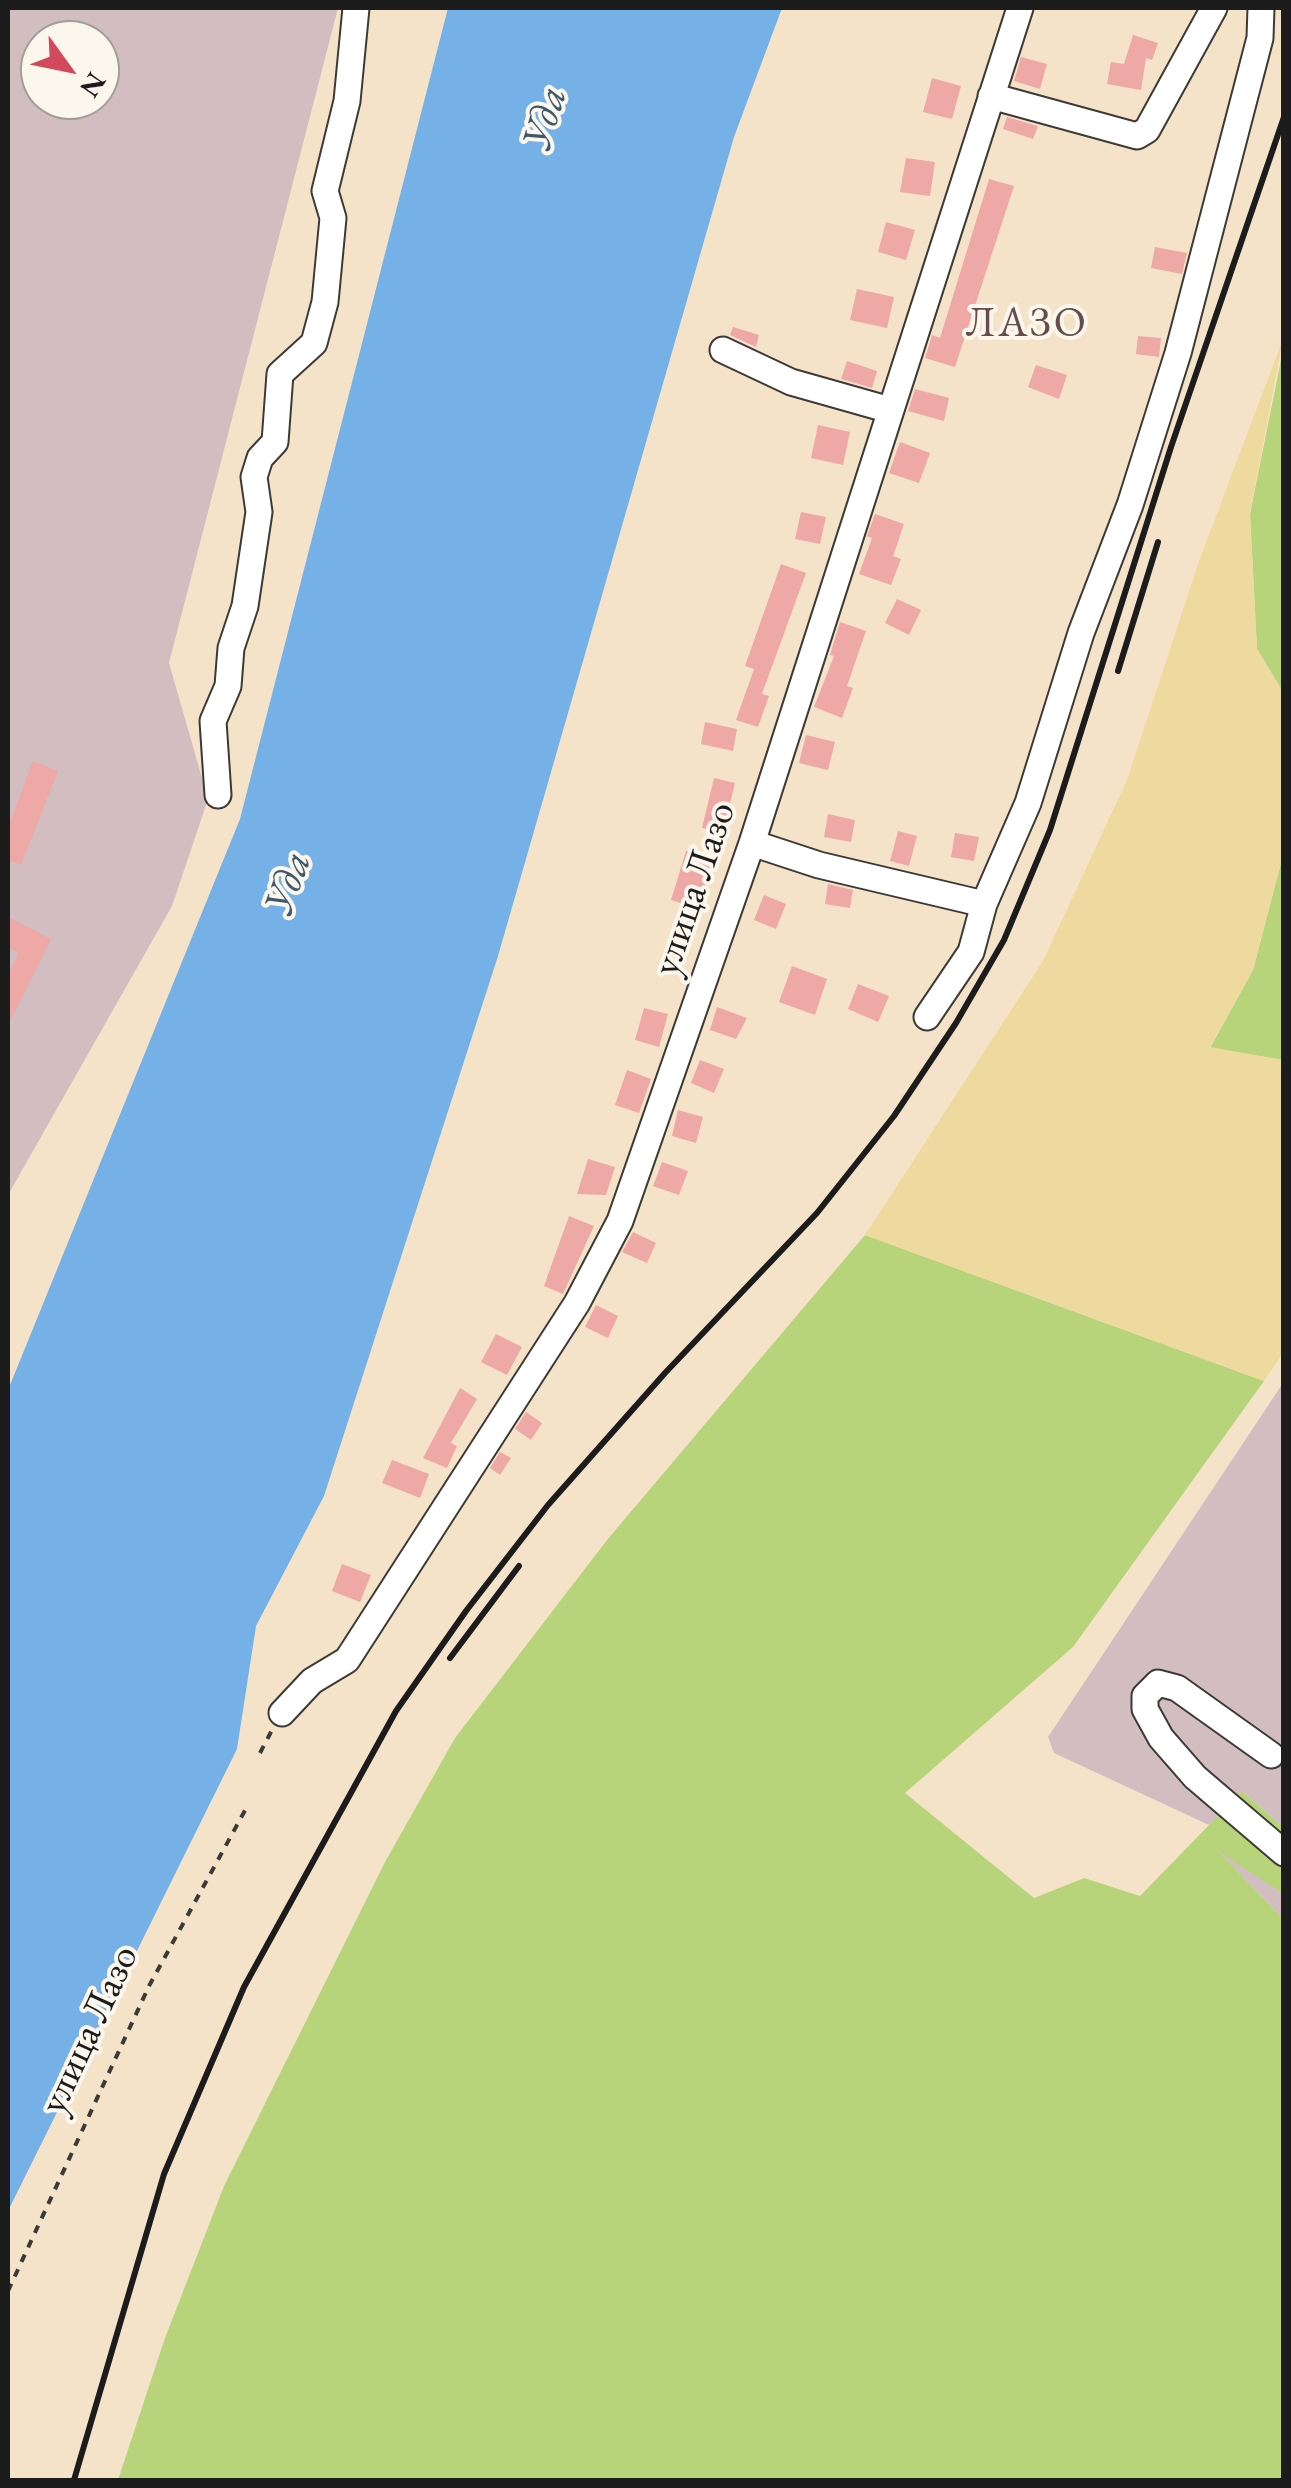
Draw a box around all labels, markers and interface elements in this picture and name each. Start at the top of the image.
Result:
north arrow [20,20,120,120]
text: N [72,66,115,105]
water label: Уда [513,81,579,157]
district label: ЛАЗО [966,300,1088,350]
street label: улица Лазо [643,796,747,982]
water label: Уда [254,845,324,923]
street label: улица Лазо [30,1938,150,2122]

